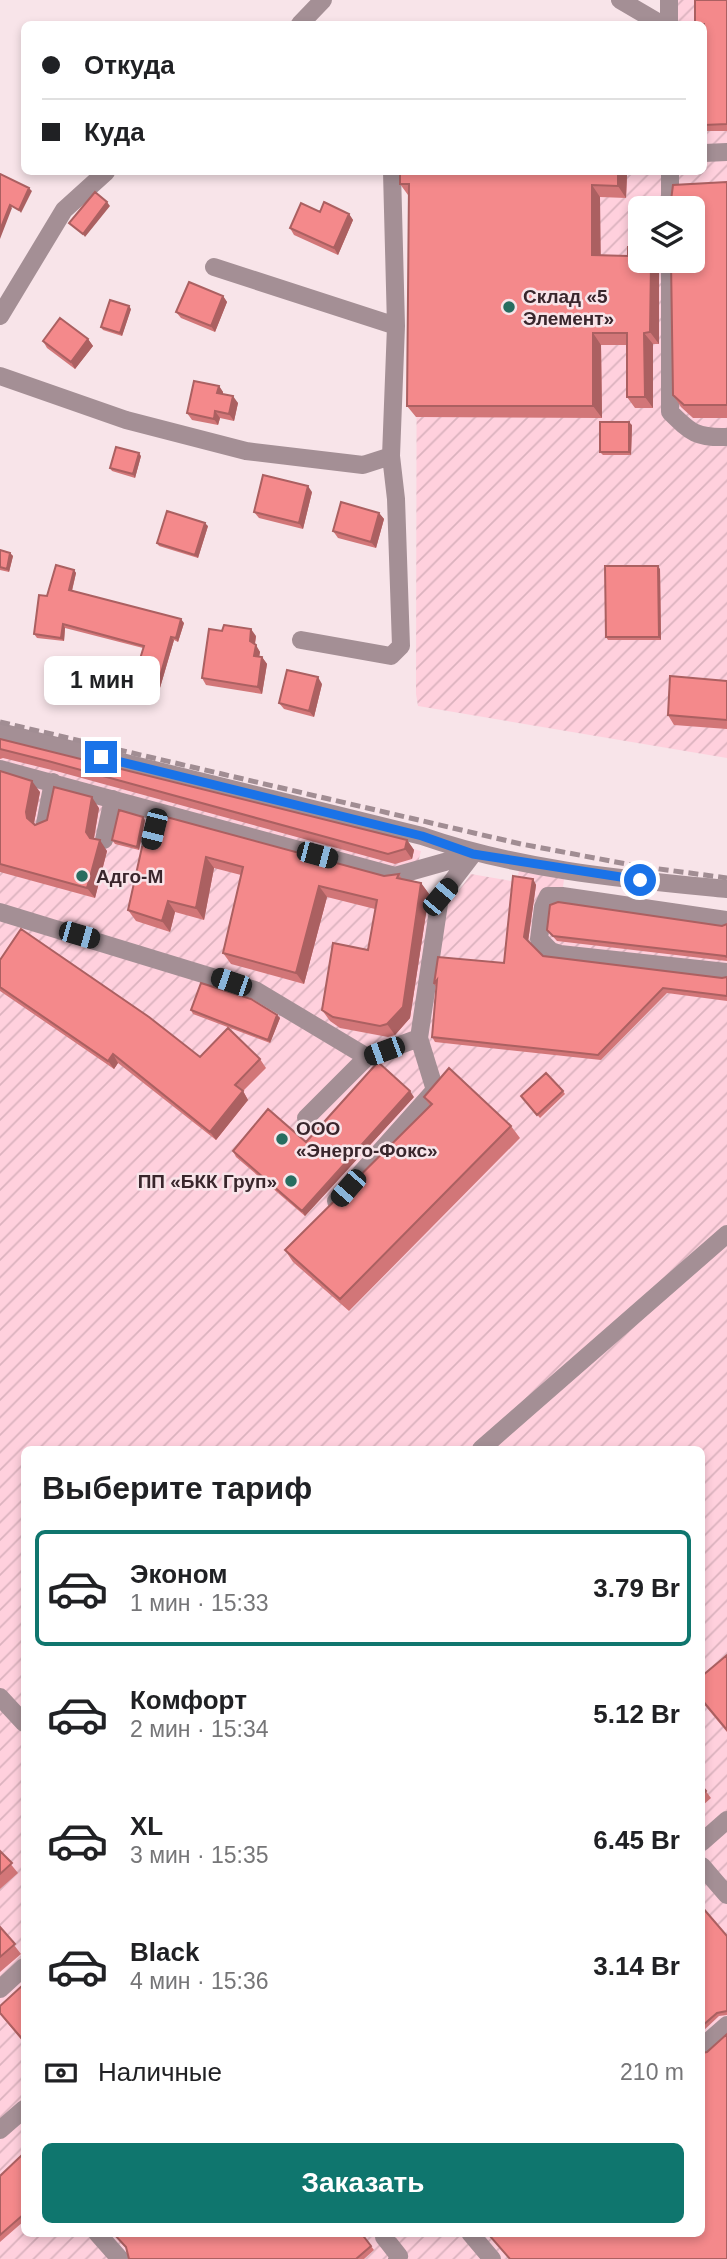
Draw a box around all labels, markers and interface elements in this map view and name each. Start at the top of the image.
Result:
text: Откуда [84,50,175,80]
text: Куда [84,117,145,147]
map controls [628,196,705,273]
button: layers [628,196,705,273]
place label: Склад «5 Элемент» [523,286,614,329]
marker: Склад «5 Элемент» [501,299,517,315]
callout: 1 мин [43,656,159,704]
text: 1 мин [70,667,134,693]
route end [85,741,117,773]
car [139,806,170,852]
car [294,839,341,871]
route start [624,864,656,896]
place label: Адго-М [96,866,163,887]
marker: Адго-М [74,868,90,884]
car [419,874,462,920]
car [56,919,103,951]
car [208,965,255,999]
car [361,1034,408,1068]
place label: ООО «Энерго-Фокс» [296,1118,438,1161]
marker: ООО «Энерго-Фокс» [274,1131,290,1147]
car [327,1165,370,1211]
place label: ПП «БКК Груп» [138,1171,277,1192]
marker: ПП «БКК Груп» [283,1173,299,1189]
text: Выберите тариф [42,1470,312,1506]
icon: car [46,1557,109,1620]
text: Эконом [130,1559,228,1589]
text: 3.79 Br [593,1573,680,1603]
text: 1 мин · 15:33 [130,1590,269,1616]
icon: car [46,1683,109,1746]
text: Комфорт [130,1685,247,1715]
text: 5.12 Br [593,1699,680,1729]
text: 2 мин · 15:34 [130,1716,269,1742]
icon: car [46,1809,109,1872]
text: XL [130,1811,163,1841]
text: 6.45 Br [593,1825,680,1855]
text: 3 мин · 15:35 [130,1842,269,1868]
icon: car [46,1935,109,1998]
text: Black [130,1937,199,1967]
text: 3.14 Br [593,1951,680,1981]
text: 4 мин · 15:36 [130,1968,269,1994]
icon: cash [42,2054,80,2092]
text: Наличные [98,2057,222,2087]
text: 210 m [620,2059,684,2085]
button: Заказать [42,2143,684,2223]

